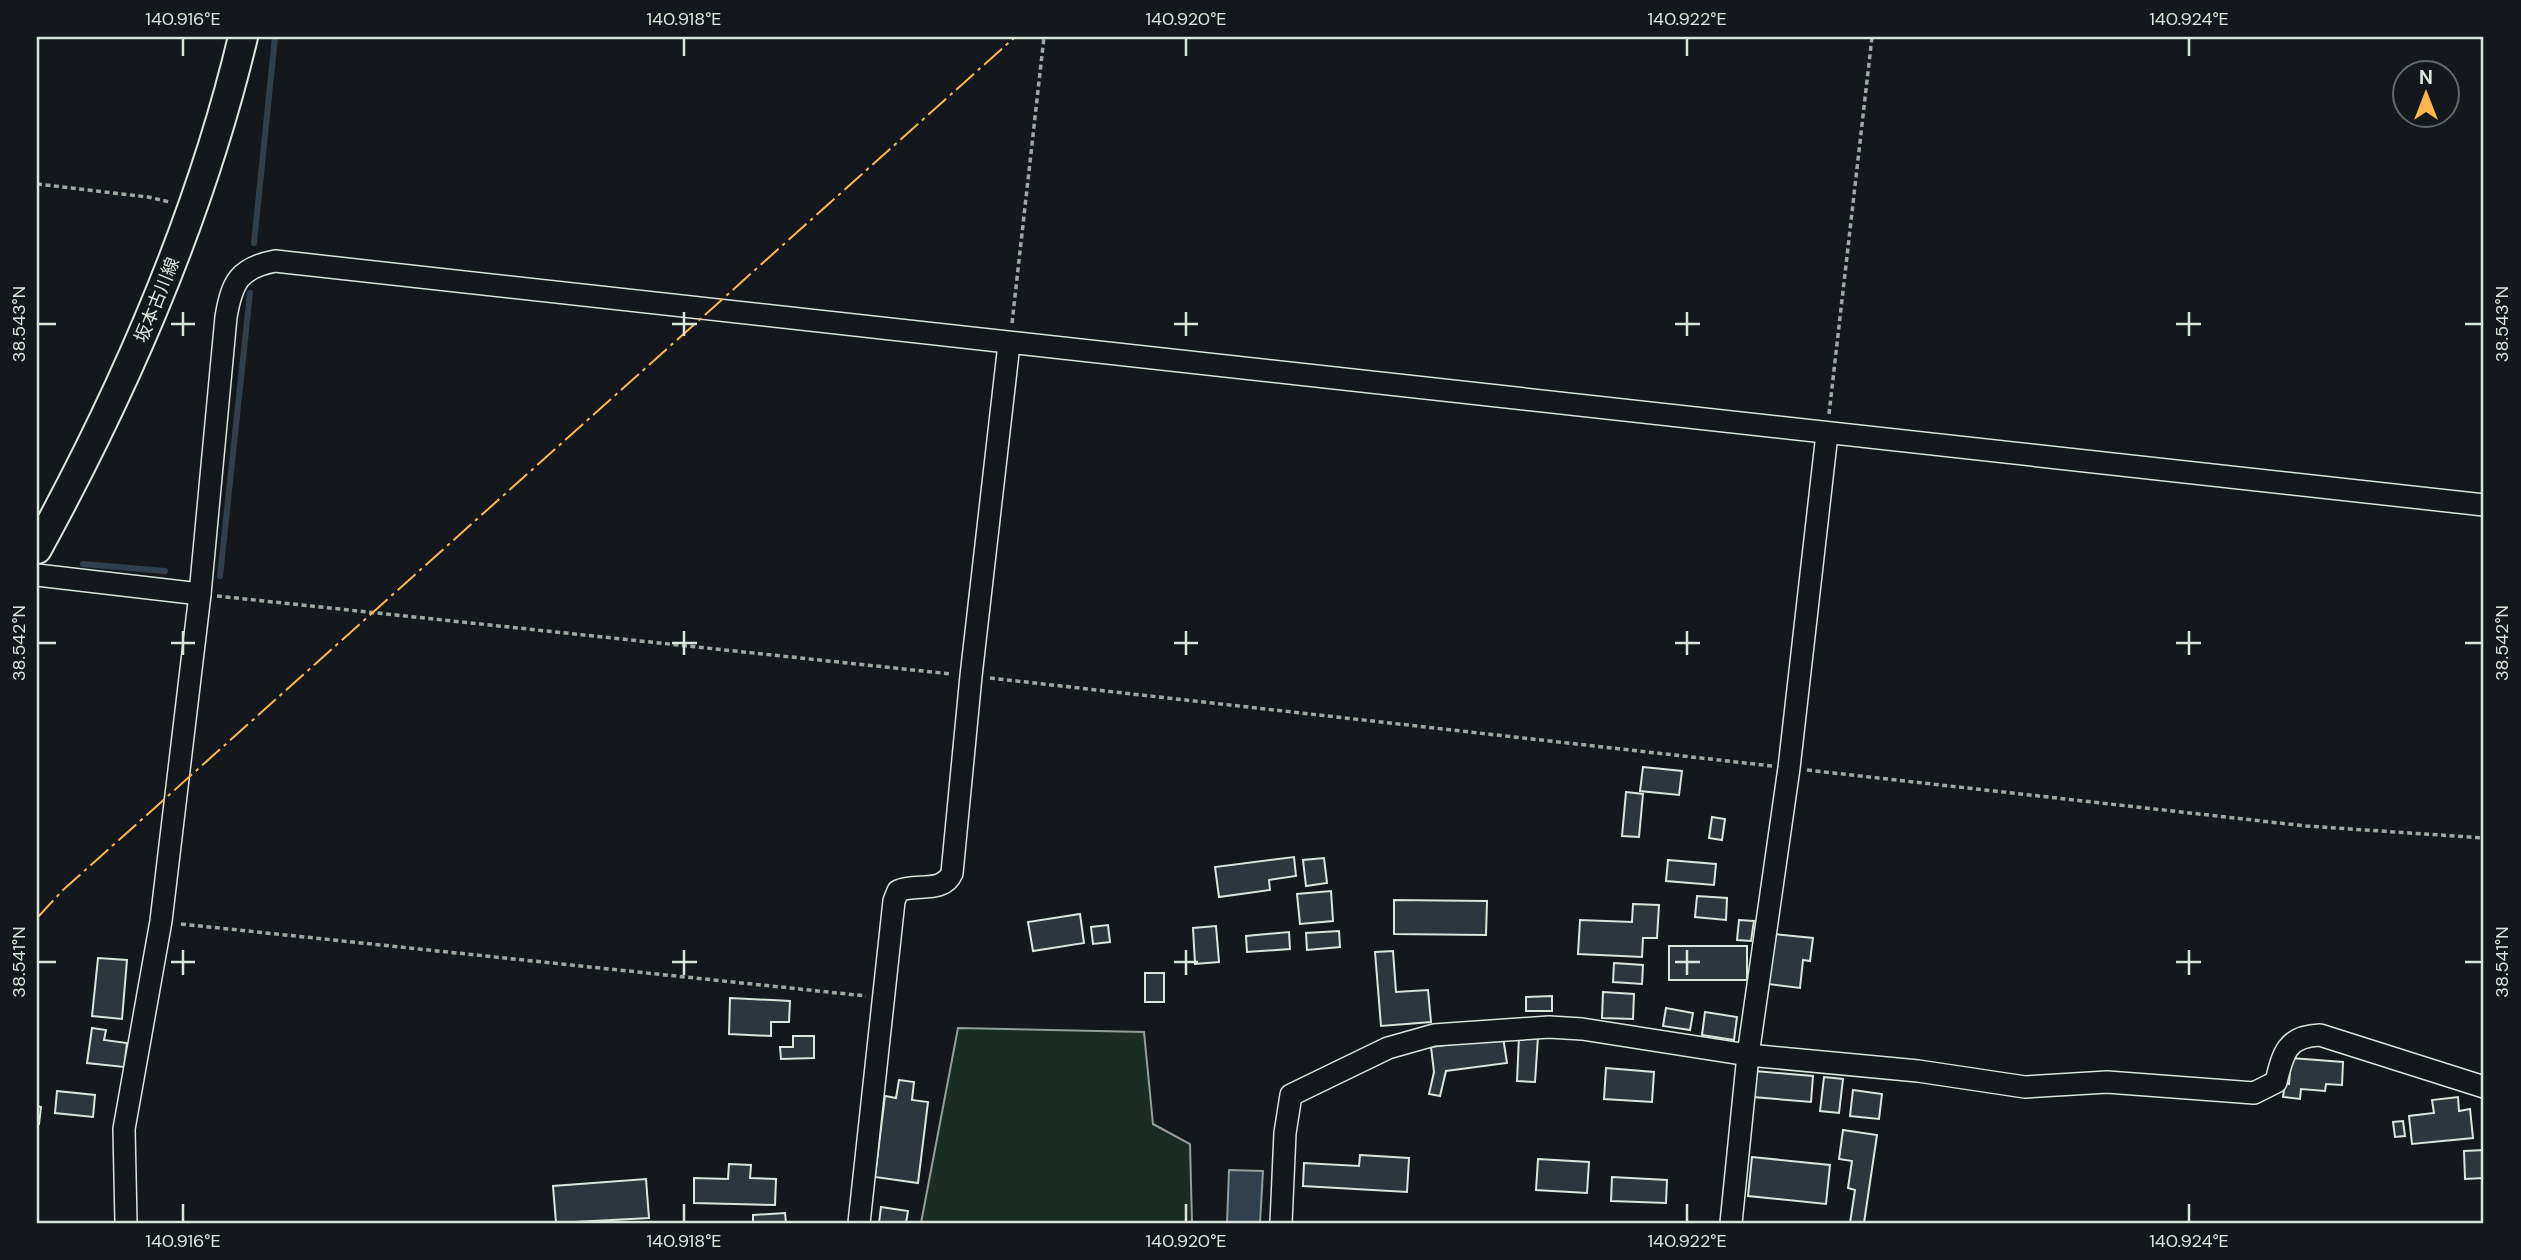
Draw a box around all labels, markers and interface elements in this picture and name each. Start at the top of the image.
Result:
text: 140.916°E [145,7,221,31]
text: 140.918°E [646,7,722,31]
text: 140.920°E [1146,7,1227,31]
text: 140.922°E [1647,7,1727,31]
text: 140.924°E [2149,7,2229,31]
north arrow [2392,60,2462,130]
text: N [2419,65,2433,90]
street label: 坂本古川線 [129,254,185,346]
text: 38.543°N [7,286,31,362]
text: 38.543°N [2490,286,2514,362]
text: 38.542°N [7,605,31,681]
text: 38.542°N [2490,605,2514,681]
text: 38.541°N [7,926,31,998]
text: 38.541°N [2490,926,2514,998]
text: 140.916°E [145,1229,221,1253]
text: 140.918°E [646,1229,722,1253]
text: 140.920°E [1146,1229,1227,1253]
text: 140.922°E [1647,1229,1727,1253]
text: 140.924°E [2149,1229,2229,1253]

